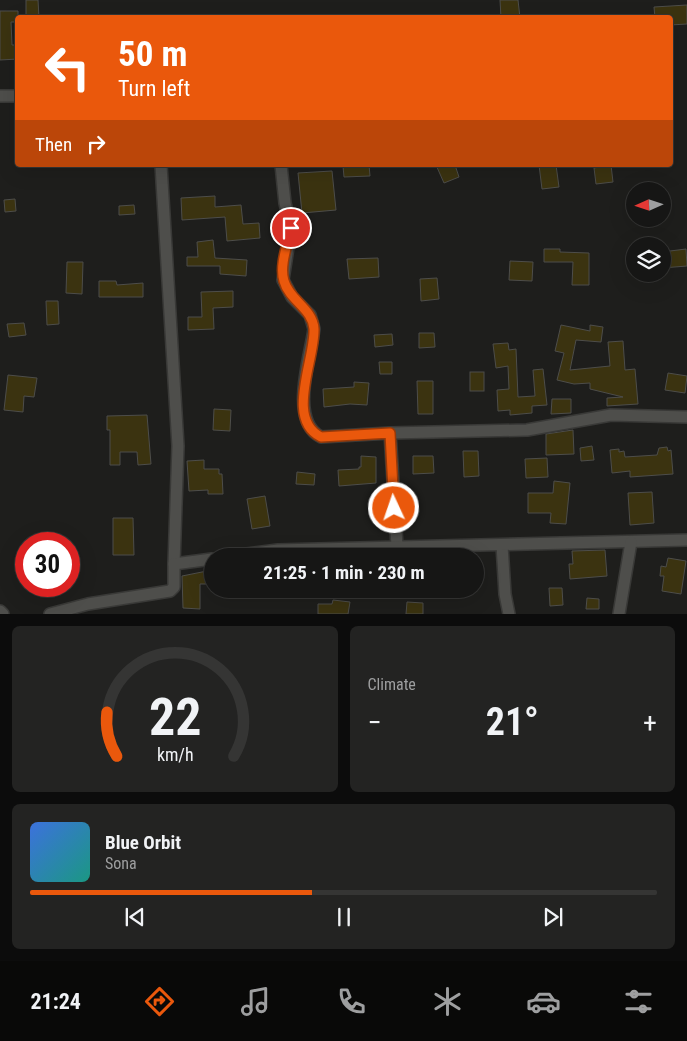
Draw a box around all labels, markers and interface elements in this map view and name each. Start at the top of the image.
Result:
text: 50 m [118,34,187,75]
icon: left [35,35,100,100]
text: Turn left [118,76,190,101]
icon: right [82,130,110,158]
text: Then [35,133,72,156]
north arrow [626,182,671,228]
map controls [626,182,671,282]
pin [270,207,312,249]
icon: arrive [277,214,305,242]
button: layers [626,237,671,282]
position arrow [367,481,419,533]
speed limit sign: 30 [15,532,80,597]
text: 21:25 · 1 min · 230 m [263,561,425,584]
text: Climate [368,675,416,694]
text: 22 [148,687,201,748]
text: 21° [486,700,539,744]
text: − [368,706,382,739]
text: + [643,706,657,739]
text: km/h [156,744,193,765]
text: Blue Orbit [105,831,181,854]
text: Sona [105,854,137,873]
icon: previous [121,903,149,931]
icon: pause [330,903,358,931]
icon: next [539,903,567,931]
icon: directions [142,984,177,1019]
icon: music [238,984,273,1019]
icon: phone [334,984,369,1019]
icon: climate [430,984,465,1019]
icon: car [526,984,561,1019]
icon: filters [621,984,656,1019]
text: 21:24 [30,989,81,1014]

